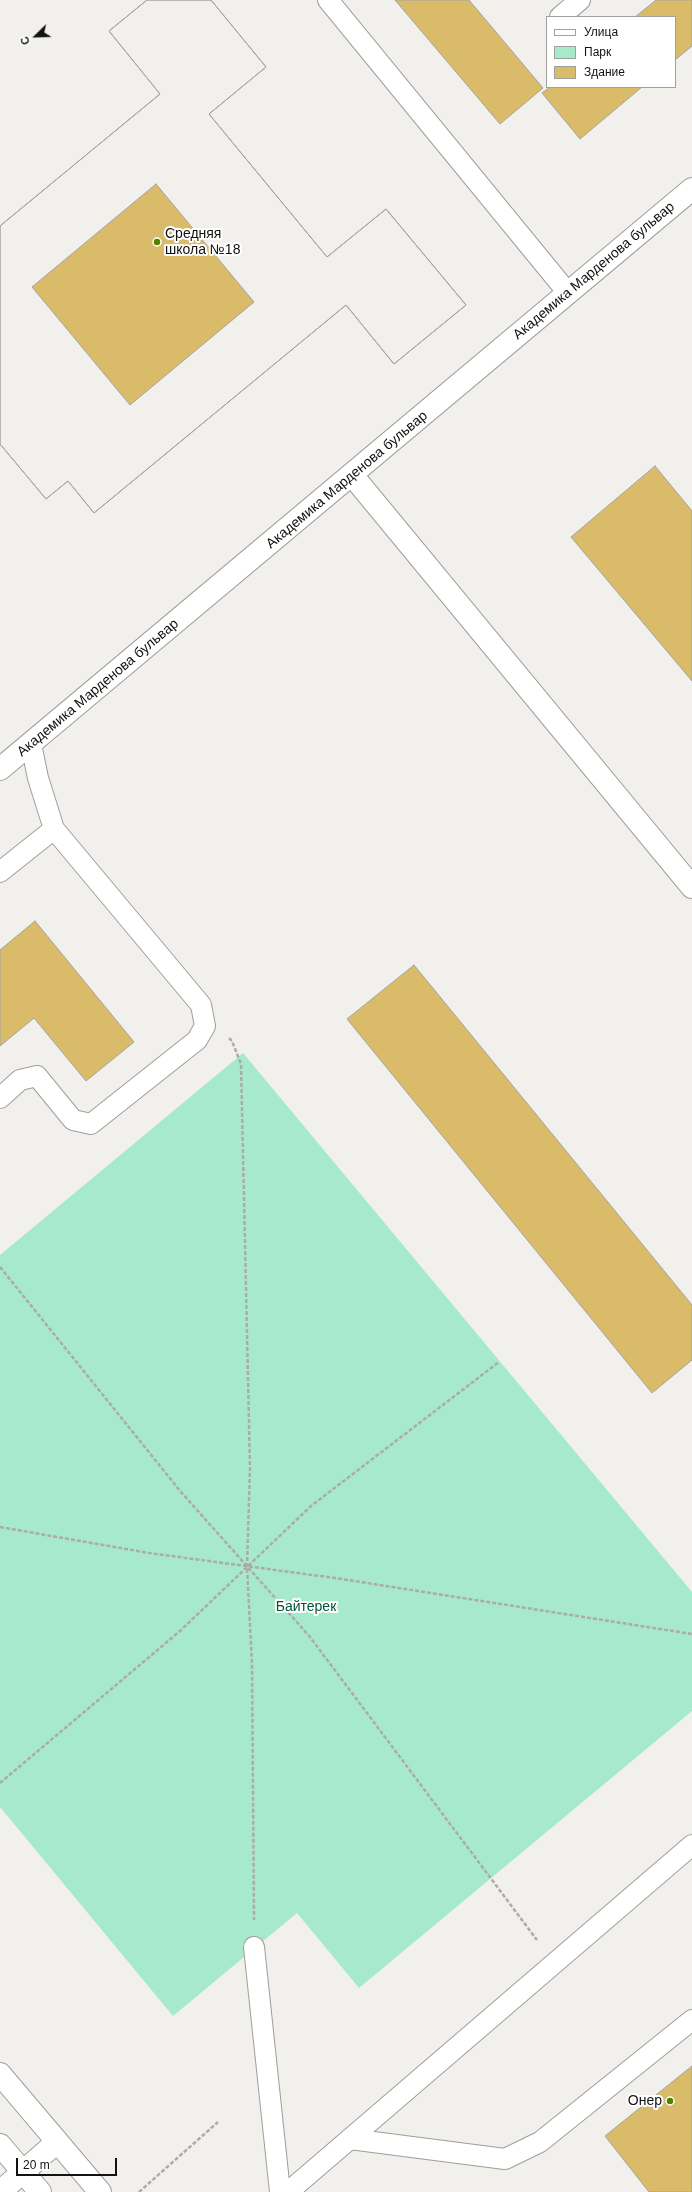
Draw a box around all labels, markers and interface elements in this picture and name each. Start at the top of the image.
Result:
north arrow [16,16,56,56]
legend [546,16,676,88]
text: Улица [584,25,618,39]
text: С [18,35,32,47]
text: Парк [584,45,611,59]
text: Здание [584,65,625,79]
street label: Академика Марденова бульвар [510,199,678,343]
place label: Средняя школа №18 [165,226,240,258]
marker: Средняя школа №18 [152,237,162,247]
street label: Академика Марденова бульвар [263,408,431,552]
street label: Академика Марденова бульвар [14,616,182,760]
park label: Байтерек [276,1599,336,1615]
place label: Онер [628,2093,662,2109]
marker: Онер [665,2096,675,2106]
scale bar [18,2150,119,2176]
text: 20 m [23,2158,50,2172]

